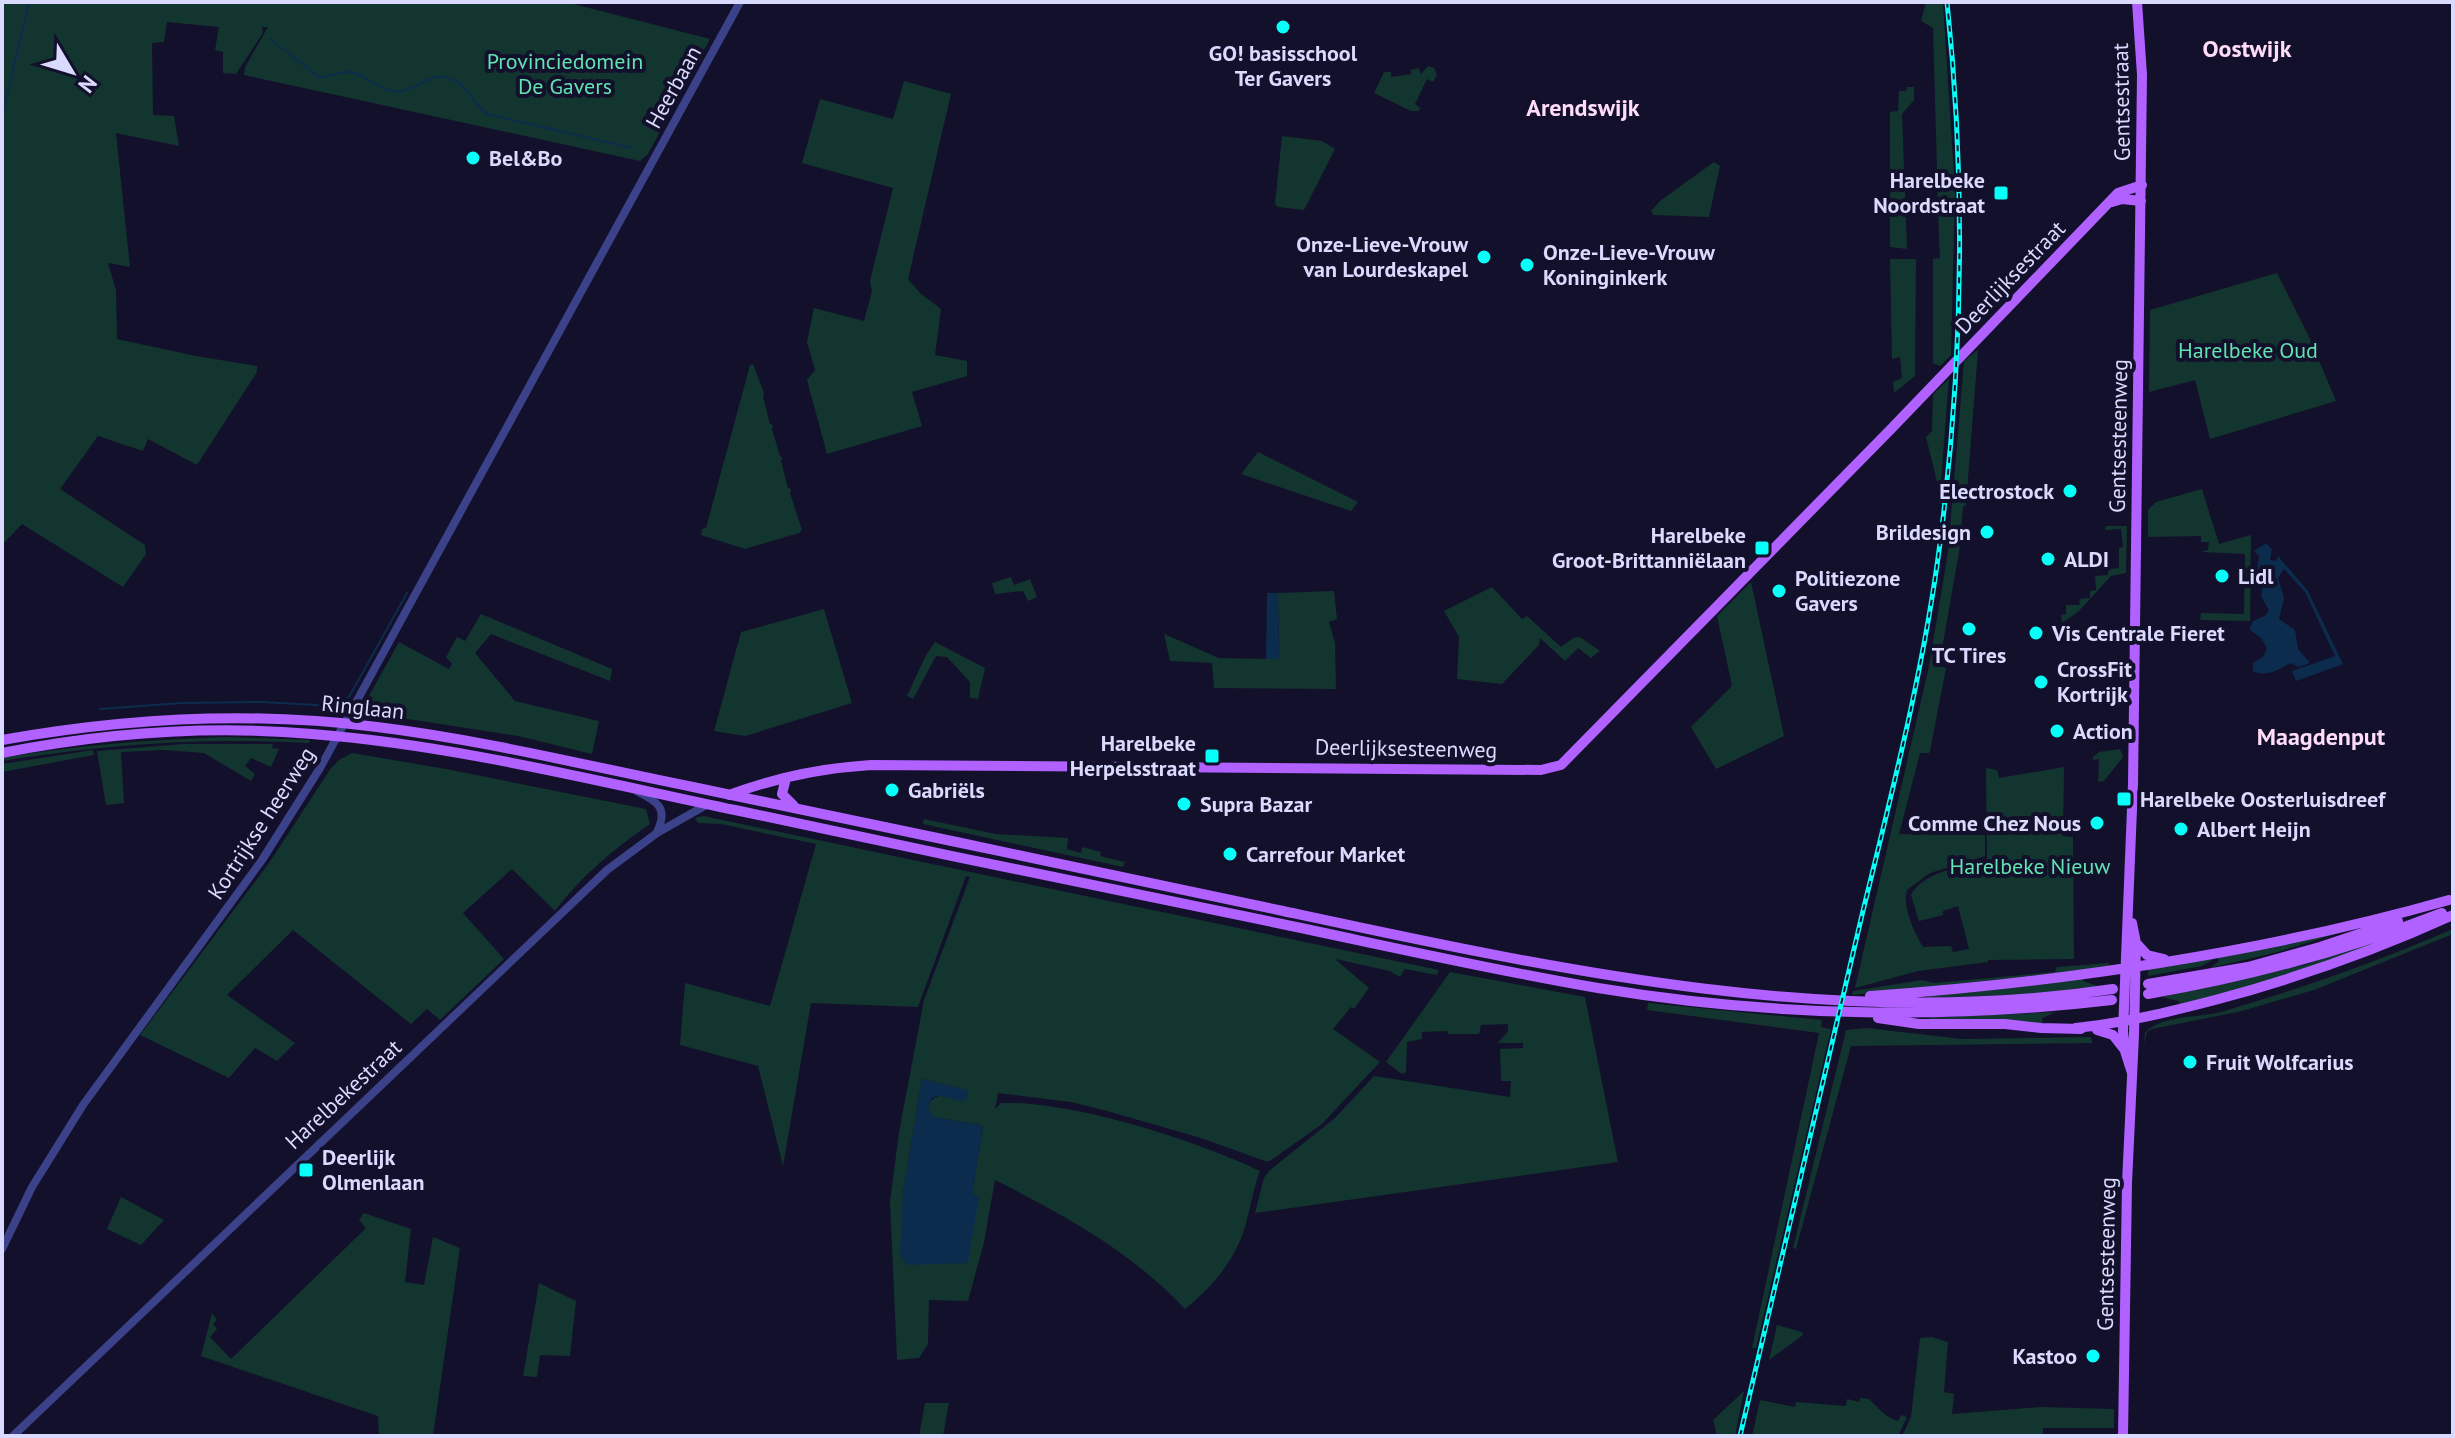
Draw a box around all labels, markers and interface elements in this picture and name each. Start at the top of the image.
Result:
marker: GO! basisschool Ter Gavers [1274,18,1292,36]
north arrow [32,32,112,112]
district label: Oostwijk [2202,33,2292,64]
place label: GO! basisschool Ter Gavers [1209,39,1358,92]
street label: Heerbaan [639,41,707,133]
street label: Gentsestraat [2106,42,2136,161]
park label: Provinciedomein De Gavers [487,47,643,100]
text: N [72,70,103,99]
district label: Arendswijk [1526,92,1640,123]
place label: Bel&Bo [489,144,563,172]
marker: Bel&Bo [464,149,482,167]
place label: Harelbeke Noordstraat [1873,166,1985,219]
marker: Harelbeke Noordstraat [1992,184,2010,202]
street label: Deerlijksestraat [1949,214,2071,339]
place label: Onze-Lieve-Vrouw van Lourdeskapel [1296,230,1469,283]
place label: Onze-Lieve-Vrouw Koninginkerk [1543,238,1716,291]
marker: Onze-Lieve-Vrouw van Lourdeskapel [1475,248,1493,266]
marker: Onze-Lieve-Vrouw Koninginkerk [1518,256,1536,274]
park label: Harelbeke Oud [2178,336,2318,364]
street label: Gentsesteenweg [2103,359,2133,513]
place label: Electrostock [1939,477,2054,505]
marker: Electrostock [2061,482,2079,500]
place label: Brildesign [1876,518,1971,546]
place label: Harelbeke Groot-Brittanniëlaan [1552,521,1746,574]
marker: Brildesign [1978,523,1996,541]
marker: Harelbeke Groot-Brittanniëlaan [1753,539,1771,557]
place label: ALDI [2064,545,2109,573]
marker: ALDI [2039,550,2057,568]
place label: Lidl [2238,562,2274,590]
place label: Politiezone Gavers [1795,564,1901,617]
marker: Lidl [2213,567,2231,585]
marker: Politiezone Gavers [1770,582,1788,600]
place label: Vis Centrale Fieret [2051,619,2225,647]
marker: TC Tires [1960,620,1978,638]
marker: Vis Centrale Fieret [2027,624,2045,642]
place label: TC Tires [1932,641,2006,669]
place label: CrossFit Kortrijk [2057,655,2132,708]
marker: CrossFit Kortrijk [2032,673,2050,691]
street label: Ringlaan [320,689,406,725]
place label: Action [2073,717,2133,745]
district label: Maagdenput [2257,721,2386,752]
marker: Action [2048,722,2066,740]
place label: Harelbeke Herpelsstraat [1070,729,1196,782]
street label: Deerlijksesteenweg [1315,732,1497,764]
street label: Kortrijkse heerweg [201,742,321,904]
marker: Harelbeke Herpelsstraat [1203,747,1221,765]
place label: Gabriëls [908,776,985,804]
marker: Gabriëls [883,781,901,799]
place label: Harelbeke Oosterluisdreef [2140,785,2387,813]
place label: Supra Bazar [1200,790,1312,818]
marker: Harelbeke Oosterluisdreef [2115,790,2133,808]
marker: Supra Bazar [1175,795,1193,813]
place label: Comme Chez Nous [1908,809,2081,837]
marker: Comme Chez Nous [2088,814,2106,832]
place label: Albert Heijn [2197,815,2311,843]
marker: Albert Heijn [2172,820,2190,838]
place label: Carrefour Market [1246,840,1405,868]
marker: Carrefour Market [1221,845,1239,863]
park label: Harelbeke Nieuw [1949,852,2111,880]
street label: Harelbekestraat [279,1033,407,1155]
place label: Fruit Wolfcarius [2206,1048,2354,1076]
marker: Fruit Wolfcarius [2181,1053,2199,1071]
place label: Deerlijk Olmenlaan [322,1143,424,1196]
marker: Deerlijk Olmenlaan [297,1161,315,1179]
street label: Gentsesteenweg [2091,1177,2121,1331]
place label: Kastoo [2012,1342,2077,1370]
marker: Kastoo [2084,1347,2102,1365]

